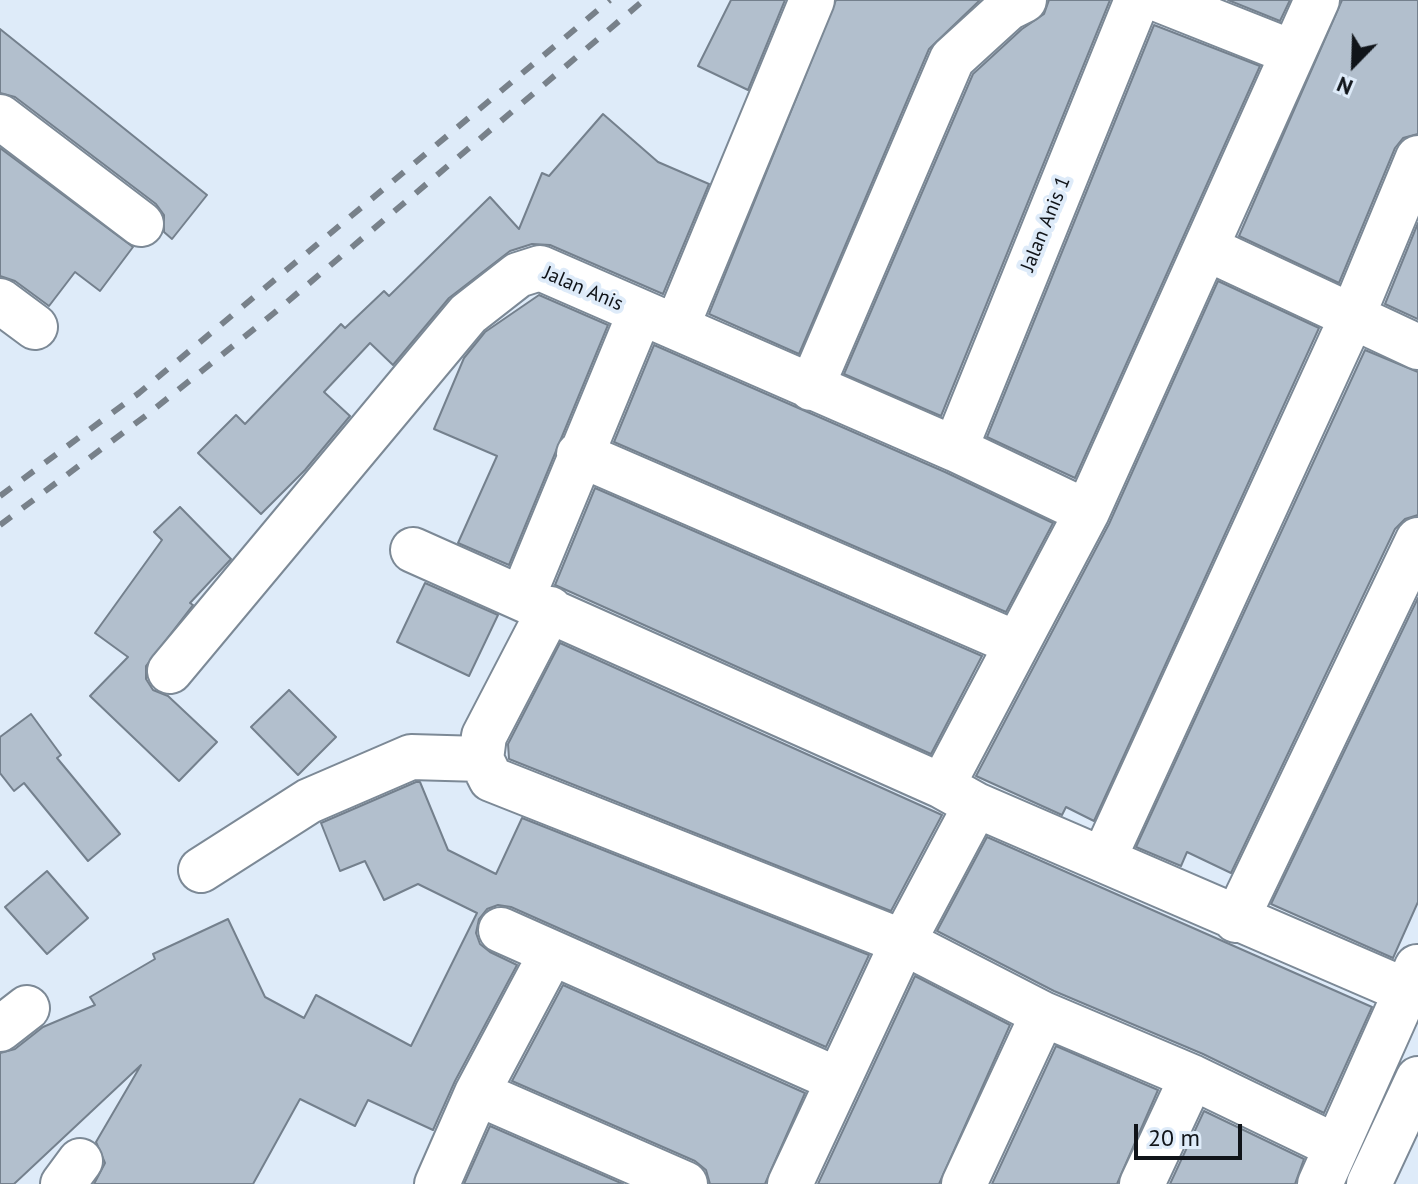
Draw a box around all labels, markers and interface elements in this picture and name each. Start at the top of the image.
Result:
north arrow [1314,24,1394,104]
text: N [1332,70,1357,102]
street label: Jalan Anis 1 [1016,173,1076,275]
street label: Jalan Anis [540,262,626,316]
scale bar [1138,1108,1246,1158]
text: 20 m [1148,1122,1200,1153]

